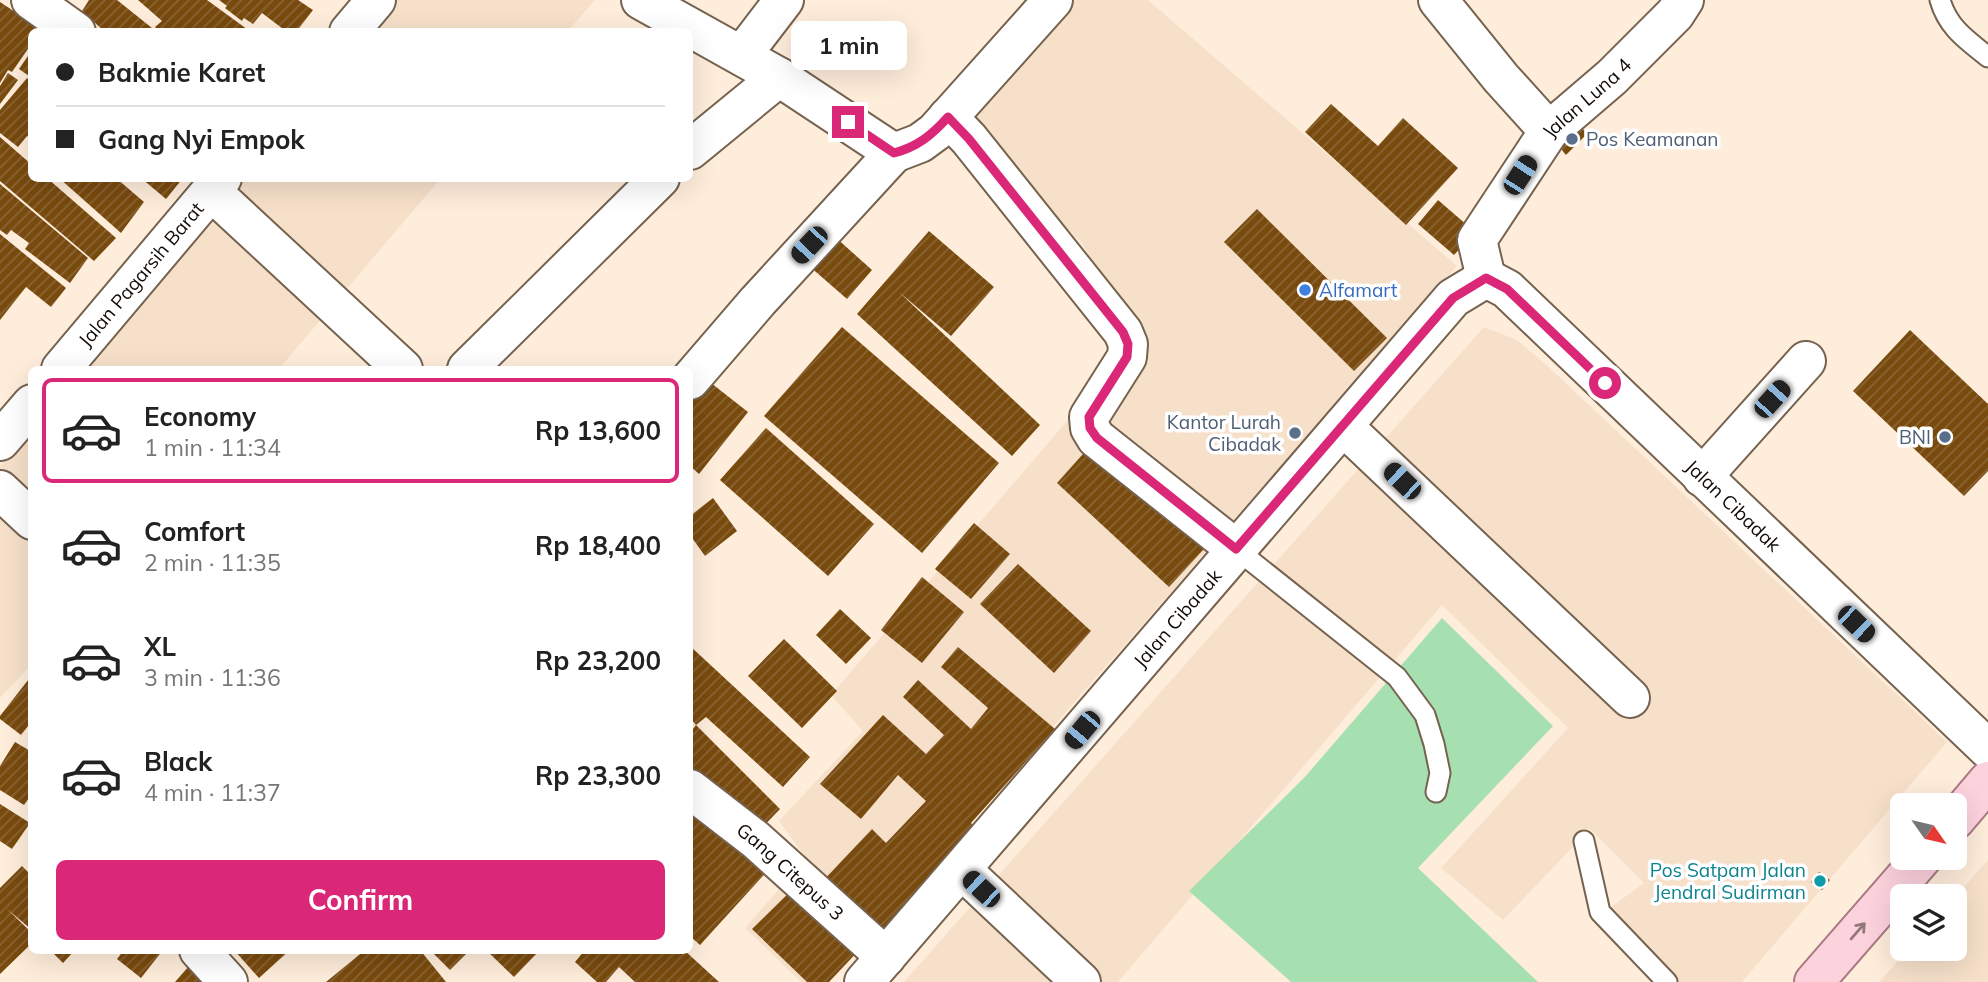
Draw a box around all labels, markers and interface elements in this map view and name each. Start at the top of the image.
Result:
callout: 1 min [790,20,906,69]
text: 1 min [819,31,879,60]
street label: Jalan Luna 4 [1536,53,1636,141]
text: Bakmie Karet [98,56,265,89]
route end [832,106,864,138]
text: Gang Nyi Empok [98,123,305,156]
place label: Pos Keamanan [1586,127,1719,151]
marker: Pos Keamanan [1564,131,1580,147]
car [1500,152,1541,198]
street label: Jalan Pagarsih Barat [73,197,209,352]
car [787,222,832,268]
place label: Alfamart [1319,278,1398,302]
marker: Alfamart [1297,282,1313,298]
route start [1589,367,1621,399]
car [1751,376,1794,422]
icon: car [60,399,123,462]
text: Economy [144,400,256,433]
place label: Kantor Lurah Cibadak [1167,410,1281,456]
text: Rp 13,600 [535,414,661,447]
marker: Kantor Lurah Cibadak [1287,425,1303,441]
place label: BNI [1899,425,1931,449]
marker: BNI [1937,429,1953,445]
text: 1 min · 11:34 [144,433,281,462]
street label: Jalan Cibadak [1681,454,1786,557]
car [1380,459,1425,503]
icon: car [60,514,123,577]
text: Comfort [144,515,245,548]
text: Rp 18,400 [535,529,661,562]
text: 2 min · 11:35 [144,548,281,577]
street label: Jalan Cibadak [1128,564,1226,673]
car [1834,602,1879,646]
icon: car [60,629,123,692]
text: XL [144,630,176,663]
text: Rp 23,200 [535,644,661,677]
text: 3 min · 11:36 [144,663,281,692]
car [1061,707,1104,753]
icon: car [60,744,123,807]
text: Black [144,745,212,778]
text: Rp 23,300 [535,759,661,792]
text: 4 min · 11:37 [144,778,281,807]
north arrow [1890,793,1967,870]
map controls [1890,793,1967,961]
street label: Gang Citepus 3 [732,818,849,925]
place label: Pos Satpam Jalan Jendral Sudirman [1650,858,1806,904]
button: Confirm [56,860,665,940]
car [959,867,1004,911]
marker: Pos Satpam Jalan Jendral Sudirman [1812,873,1828,889]
button: layers [1890,884,1967,961]
one-way arrow [1850,922,1866,940]

